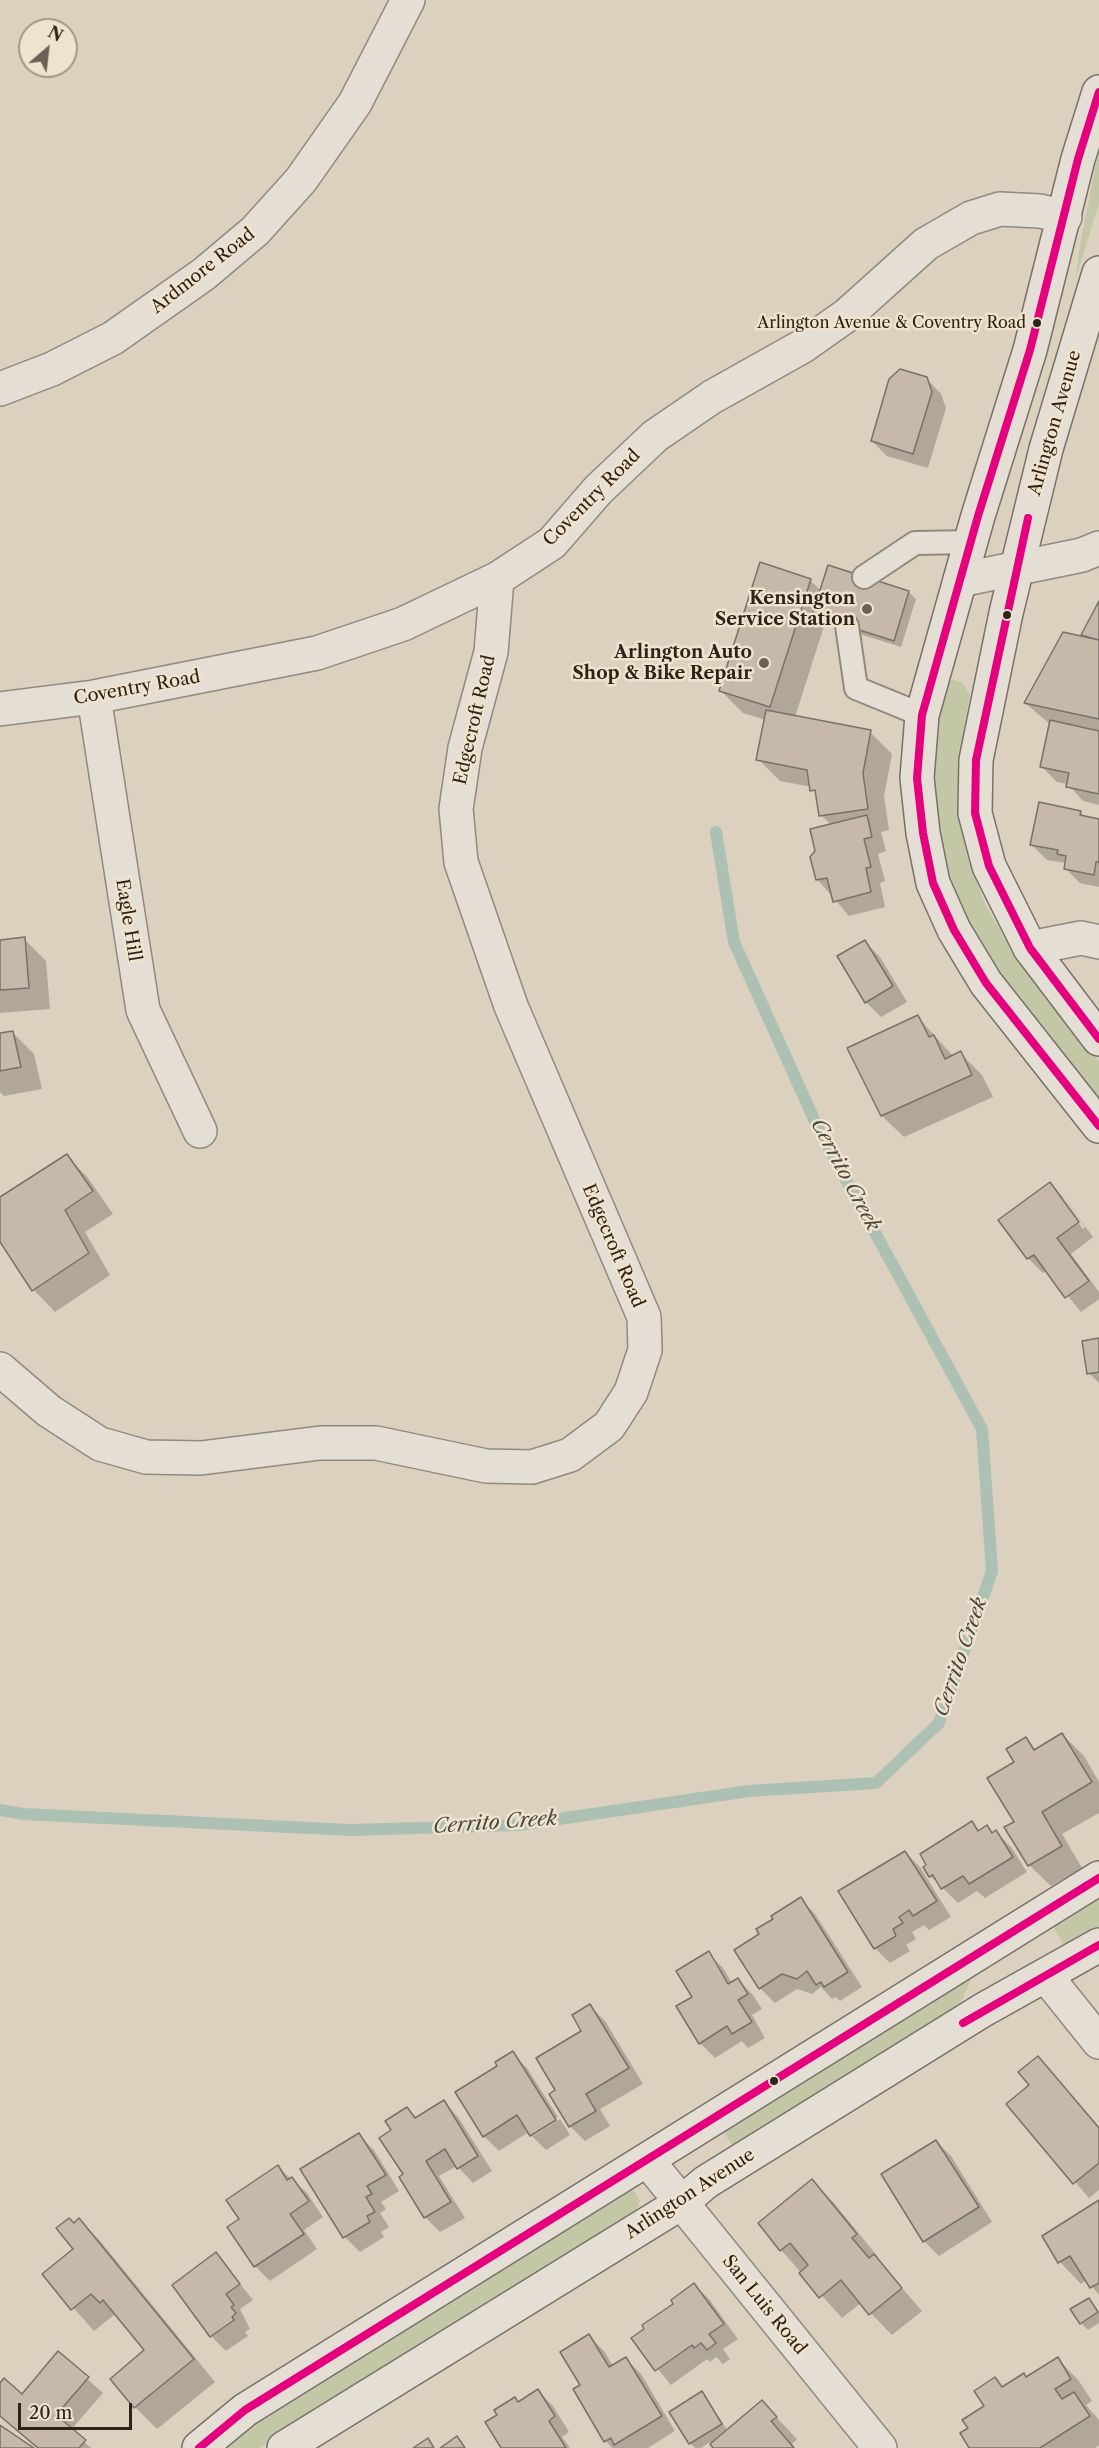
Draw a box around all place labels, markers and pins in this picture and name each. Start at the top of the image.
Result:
place label: Arlington Avenue & Coventry Road [757,313,1026,333]
marker: Arlington Avenue & Coventry Road [1031,317,1043,329]
place label: Kensington Service Station [715,588,855,630]
marker: Kensington Service Station [860,602,874,616]
unlabelled marker [1001,609,1013,621]
place label: Arlington Auto Shop & Bike Repair [572,642,752,684]
marker: Arlington Auto Shop & Bike Repair [757,656,771,670]
unlabelled marker [768,2075,780,2087]

